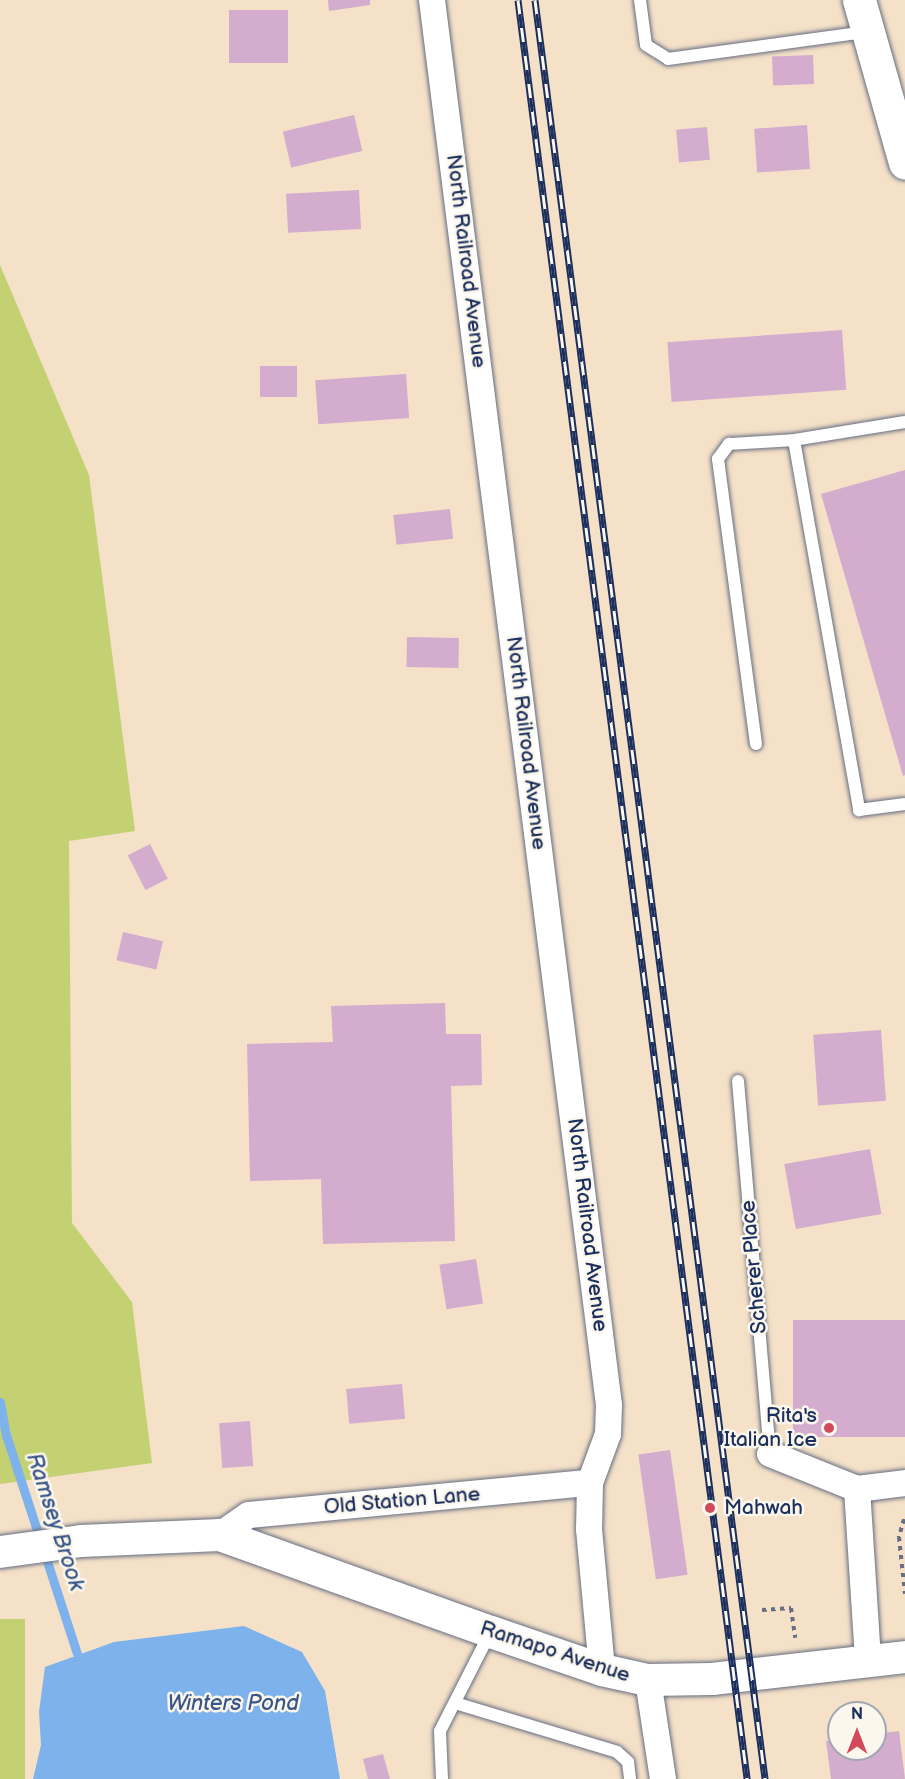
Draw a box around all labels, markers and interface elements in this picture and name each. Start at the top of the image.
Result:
street label: North Railroad Avenue [440,153,492,369]
street label: North Railroad Avenue [500,635,552,851]
street label: North Railroad Avenue [561,1117,613,1333]
street label: Scherer Place [736,1199,772,1335]
place label: Rita's Italian Ice [724,1403,817,1453]
marker: Rita's Italian Ice [822,1421,836,1435]
water label: Ramsey Brook [20,1449,90,1595]
street label: Old Station Lane [323,1482,481,1520]
place label: Mahwah [724,1495,803,1521]
marker: Mahwah [701,1499,719,1517]
street label: Ramapo Avenue [477,1616,633,1688]
water label: Winters Pond [167,1691,299,1717]
north arrow [827,1701,887,1761]
text: N [851,1705,863,1724]

